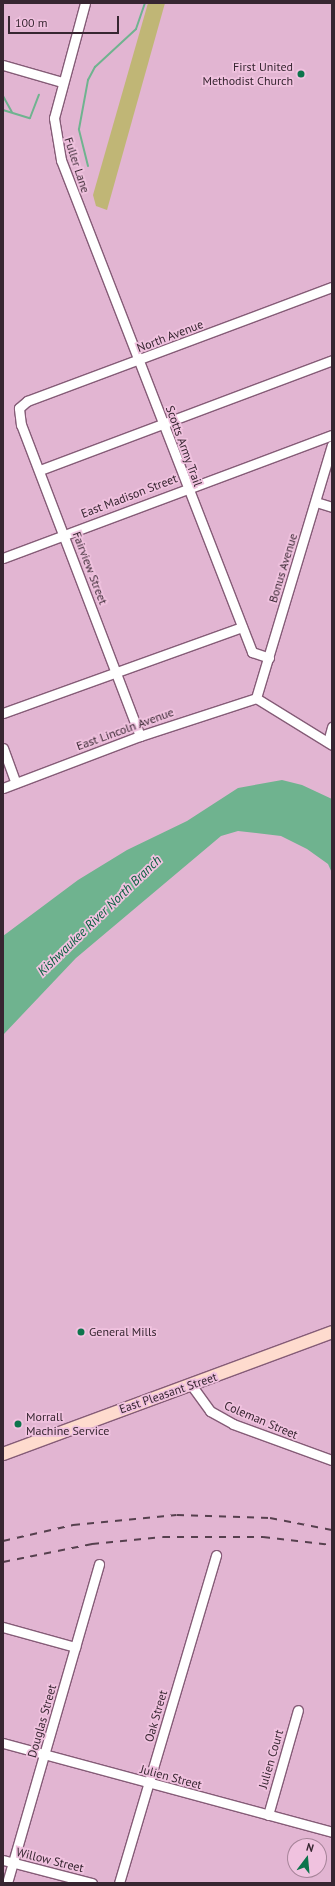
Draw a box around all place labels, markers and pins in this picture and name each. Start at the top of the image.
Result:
place label: First United Methodist Church [202,60,293,88]
marker: First United Methodist Church [296,69,306,79]
place label: General Mills [89,1325,157,1339]
marker: General Mills [76,1327,86,1337]
place label: Morrall Machine Service [26,1410,109,1438]
marker: Morrall Machine Service [13,1419,23,1429]

